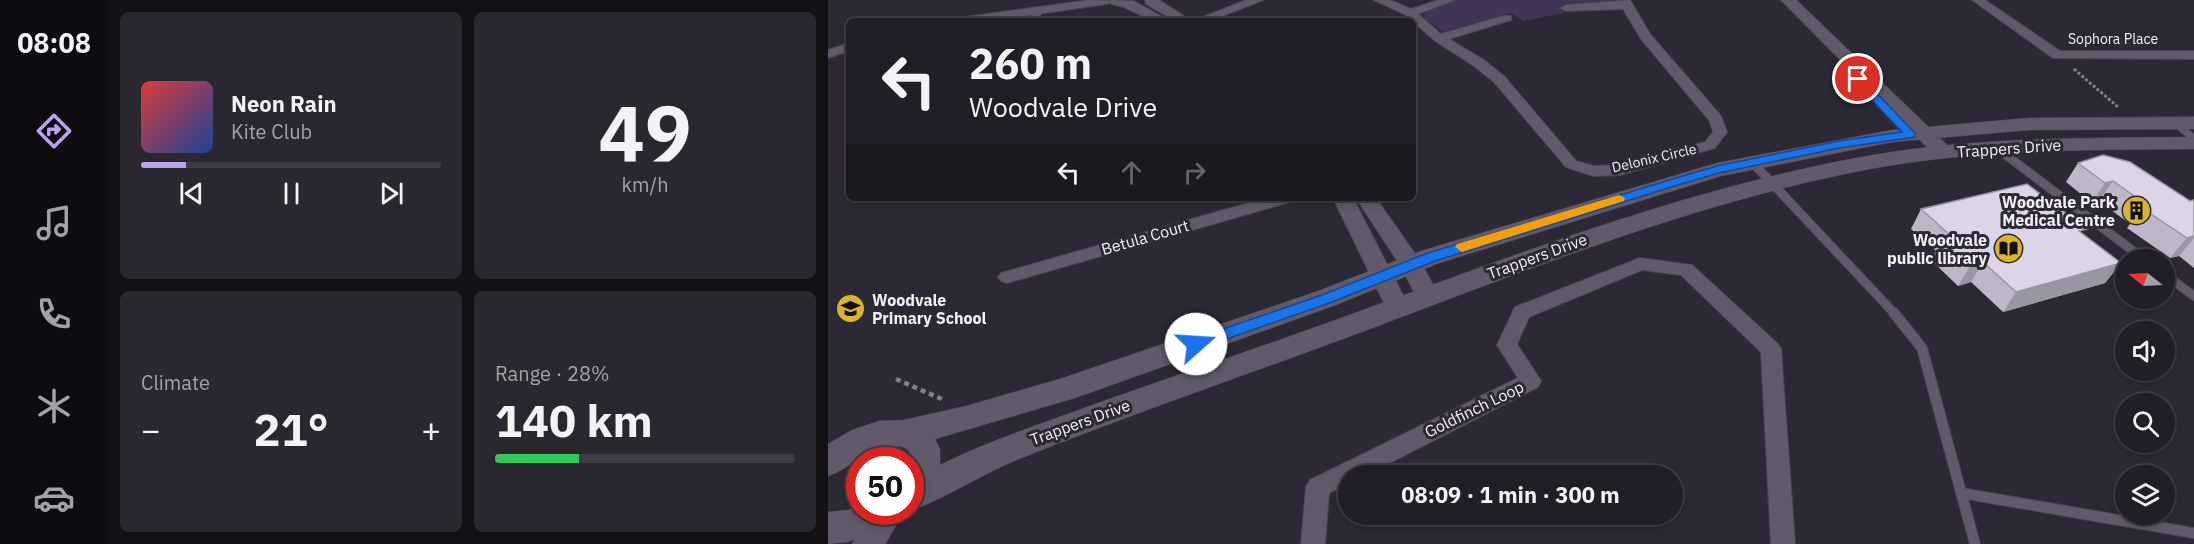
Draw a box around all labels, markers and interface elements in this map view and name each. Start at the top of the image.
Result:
text: 08:08 [17,25,91,60]
street label: Sophora Place [2068,30,2158,48]
text: 260 m [969,36,1092,91]
icon: left [870,42,948,120]
pin [1832,53,1883,104]
icon: arrive [1841,62,1874,95]
text: 49 [598,81,692,182]
text: Neon Rain [231,89,337,118]
text: Woodvale Drive [969,89,1157,124]
icon: directions [33,110,75,152]
text: Kite Club [231,118,312,145]
street label: Trappers Drive [1956,134,2062,162]
street label: Delonix Circle [1610,139,1698,176]
icon: left [1052,156,1085,189]
icon: ahead [1115,156,1148,189]
icon: right [1178,156,1211,189]
text: km/h [621,171,669,198]
icon: previous [175,177,208,210]
icon: pause [275,177,308,210]
icon: next [375,177,408,210]
place label: Woodvale Park Medical Centre [2002,192,2116,230]
building icon: Woodvale Park Medical Centre [2120,195,2152,227]
icon: music [33,202,75,244]
street label: Betula Court [1099,215,1191,259]
street label: Trappers Drive [1484,229,1590,283]
place label: Woodvale public library [1887,230,1987,268]
library icon: Woodvale public library [1992,233,2024,265]
north arrow [2115,249,2175,309]
map controls [2115,249,2175,525]
place label: Woodvale Primary School [872,290,987,328]
icon: phone [33,293,75,335]
school or university icon: Woodvale Primary School [835,293,867,325]
position arrow [1164,312,1228,376]
button: sound [2115,321,2175,381]
text: Range · 28% [495,360,610,387]
text: Climate [141,369,210,396]
street label: Goldfinch Loop [1421,376,1527,442]
icon: climate [33,385,75,427]
text: 140 km [495,391,653,449]
button: search [2115,393,2175,453]
street label: Trappers Drive [1027,395,1133,449]
text: 21° [253,400,329,458]
text: − [141,408,161,451]
text: + [421,408,441,451]
speed limit sign: 50 [846,447,924,525]
button: layers [2115,465,2175,525]
icon: car [33,477,75,519]
text: 08:09 · 1 min · 300 m [1401,480,1620,509]

